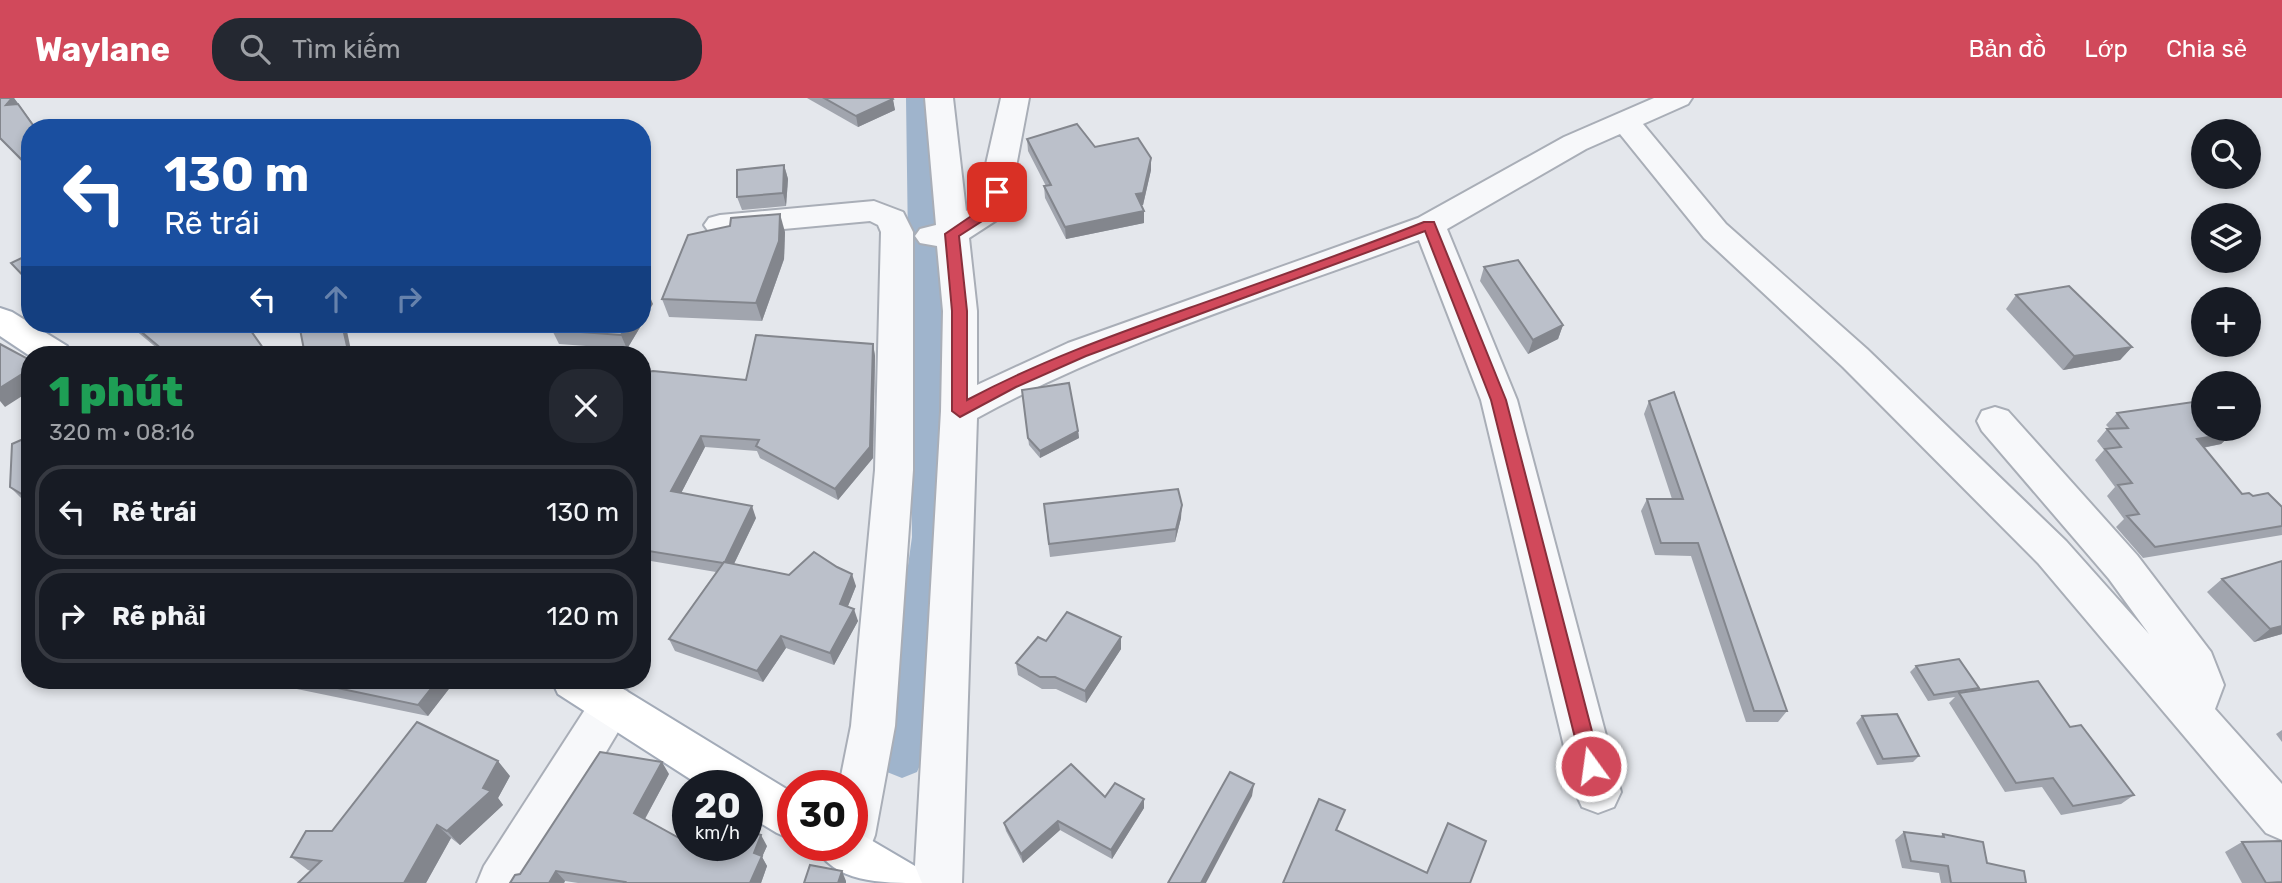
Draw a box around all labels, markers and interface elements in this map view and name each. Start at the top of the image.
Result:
search box [212,18,702,81]
text: Waylane [35,30,170,69]
icon: search [236,30,274,68]
text: Tìm kiếm [292,34,401,65]
text: Bản đồ [1968,35,2046,63]
text: Lớp [2084,35,2128,63]
text: Chia sẻ [2166,35,2247,63]
map controls [2191,119,2261,441]
button: search [2191,119,2261,189]
text: 130 m [164,145,309,203]
icon: left [49,147,140,238]
pin [967,162,1027,222]
icon: arrive [978,173,1016,211]
button: layers [2191,203,2261,273]
text: Rẽ trái [164,204,260,242]
icon: left [244,280,282,318]
icon: ahead [317,280,355,318]
icon: right [390,280,428,318]
button: + [2191,287,2261,357]
text: 1 phút [49,367,183,417]
button: close [549,369,623,443]
button: − [2191,371,2261,441]
text: 320 m · 08:16 [49,418,195,446]
icon: left [53,493,91,531]
text: Rẽ trái [112,497,197,528]
text: 130 m [546,497,619,528]
icon: right [53,597,91,635]
text: Rẽ phải [112,601,206,632]
text: 120 m [547,601,619,632]
position arrow [1554,729,1628,803]
speed limit sign: 30 [777,770,868,861]
text: 20 [694,785,741,827]
text: km/h [695,822,740,844]

